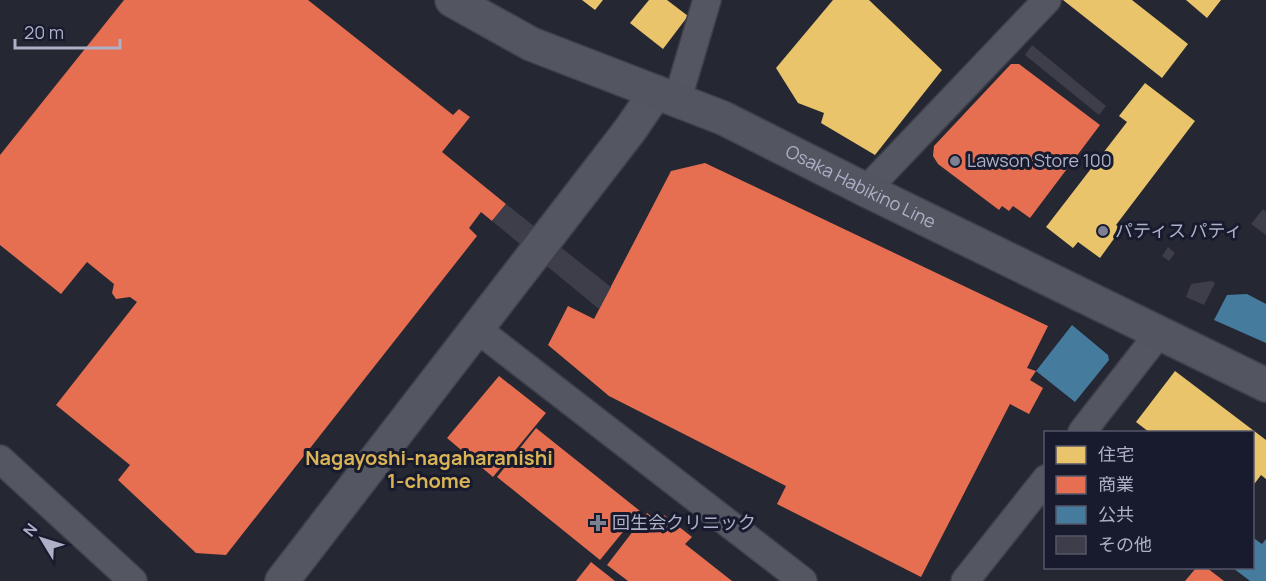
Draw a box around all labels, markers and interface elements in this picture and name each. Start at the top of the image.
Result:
scale bar [15,12,120,50]
text: 20 m [24,20,64,44]
street label: Osaka Habikino Line [782,138,940,233]
place label: Lawson Store 100 [967,148,1112,172]
marker: Lawson Store 100 [948,154,962,168]
place label: パティス パティ [1115,218,1242,242]
marker: パティス パティ [1096,224,1110,238]
legend [1044,431,1254,569]
text: 住宅 [1098,442,1134,466]
district label: Nagayoshi-nagaharanishi 1-chome [305,444,553,494]
text: 商業 [1098,472,1134,496]
text: 公共 [1098,502,1134,526]
north arrow [12,509,72,569]
place label: 回生会クリニック [612,510,756,534]
marker: 回生会クリニック [589,514,607,532]
text: N [18,518,42,541]
text: その他 [1098,532,1152,556]

